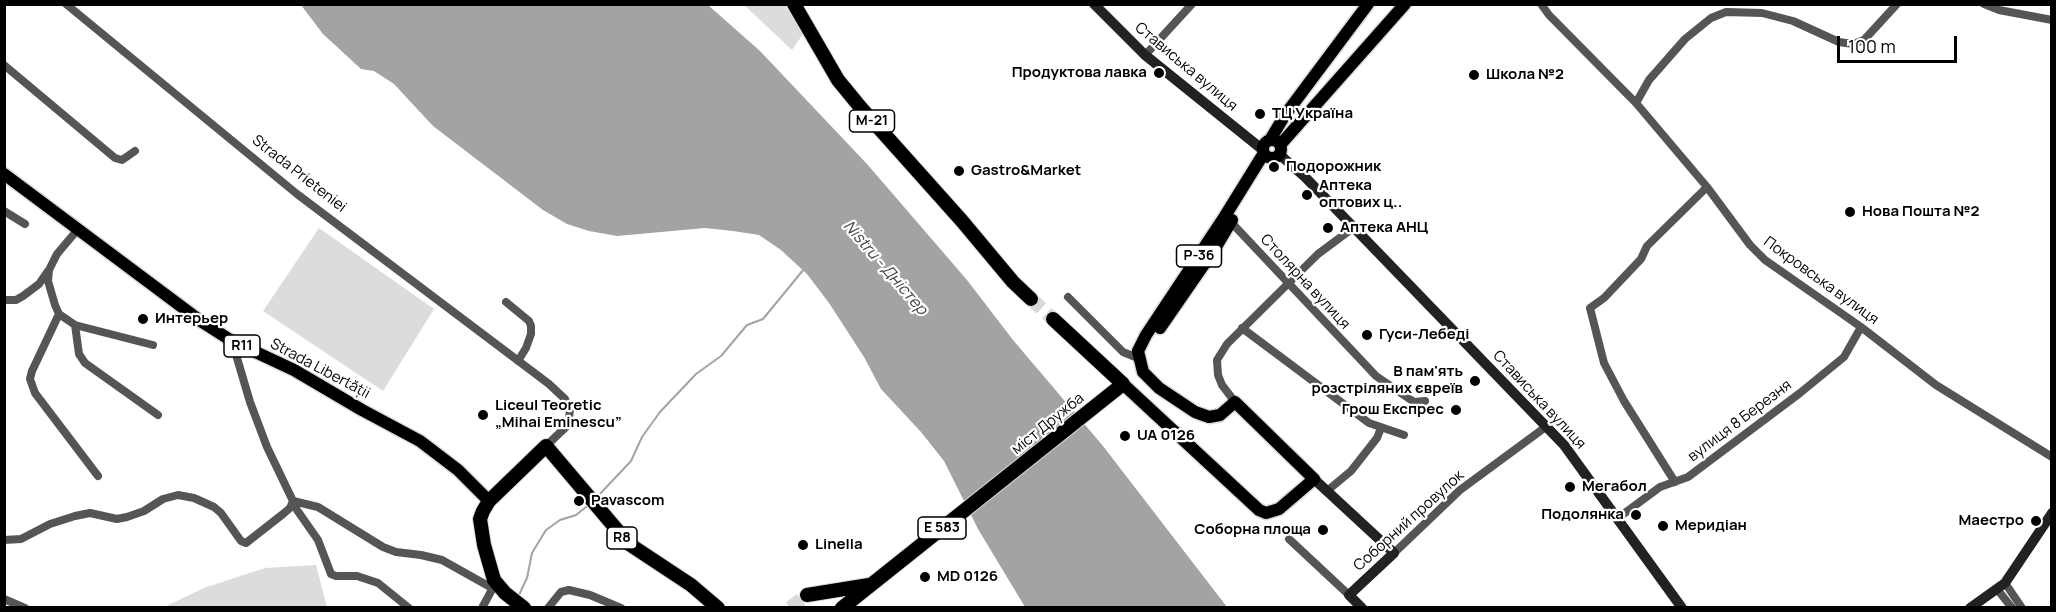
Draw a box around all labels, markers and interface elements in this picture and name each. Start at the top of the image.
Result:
street label: Стависька вулиця [1131,19,1241,115]
scale bar [1840,24,1960,62]
text: 100 m [1848,34,1896,58]
place label: Продуктова лавка [1012,64,1147,82]
marker: Продуктова лавка [1152,66,1166,80]
place label: Школа №2 [1486,66,1564,84]
marker: Школа №2 [1467,68,1481,82]
place label: ТЦ Україна [1272,105,1353,123]
marker: ТЦ Україна [1253,107,1267,121]
road number: М-21 [850,110,894,132]
street label: Strada Prieteniei [248,132,350,216]
place label: Подорожник [1286,158,1381,176]
marker: Подорожник [1267,160,1281,174]
place label: Gastro&Market [971,162,1081,180]
marker: Gastro&Market [952,164,966,178]
place label: Аптека оптових ц.. [1319,177,1402,212]
marker: Аптека оптових ц.. [1300,188,1314,202]
place label: Нова Пошта №2 [1862,203,1979,221]
marker: Нова Пошта №2 [1843,205,1857,219]
water label: Nistru - Дністер [839,217,931,319]
place label: Аптека АНЦ [1340,219,1428,237]
marker: Аптека АНЦ [1321,221,1335,235]
street label: Столярна вулиця [1256,231,1354,333]
street label: Покровська вулиця [1760,233,1882,329]
road number: Р-36 [1176,245,1222,267]
place label: Интерьер [155,310,228,328]
marker: Интерьер [136,312,150,326]
place label: Гуси-Лебеді [1379,326,1470,344]
marker: Гуси-Лебеді [1360,328,1374,342]
road number: R11 [224,335,260,357]
street label: Strada Libertății [267,335,373,403]
street label: Стависька вулиця [1489,347,1589,453]
place label: В пам'ять розстріляних євреїв [1311,363,1463,398]
marker: В пам'ять розстріляних євреїв [1468,374,1482,388]
street label: вулиця 8 Березня [1685,376,1795,466]
street label: міст Дружба [1008,389,1088,459]
place label: Liceul Teoretic „Mihai Eminescu” [495,397,622,432]
place label: Грош Експрес [1342,401,1444,419]
marker: Грош Експрес [1449,403,1463,417]
marker: Liceul Teoretic „Mihai Eminescu” [476,408,490,422]
place label: UA 0126 [1137,427,1195,445]
marker: UA 0126 [1118,429,1132,443]
street label: Соборний провулок [1350,467,1468,575]
place label: Мегабол [1582,478,1647,496]
marker: Мегабол [1563,480,1577,494]
place label: Pavascom [591,492,664,510]
marker: Pavascom [572,494,586,508]
place label: Подолянка [1541,506,1624,524]
marker: Подолянка [1629,508,1643,522]
place label: Маестро [1958,512,2024,530]
marker: Маестро [2029,514,2043,528]
road number: E 583 [918,517,966,539]
place label: Меридіан [1675,517,1747,535]
marker: Меридіан [1656,519,1670,533]
place label: Соборна площа [1194,521,1311,539]
marker: Соборна площа [1316,523,1330,537]
road number: R8 [607,527,637,549]
place label: Linella [815,536,863,554]
marker: Linella [796,538,810,552]
place label: MD 0126 [937,568,998,586]
marker: MD 0126 [918,570,932,584]

